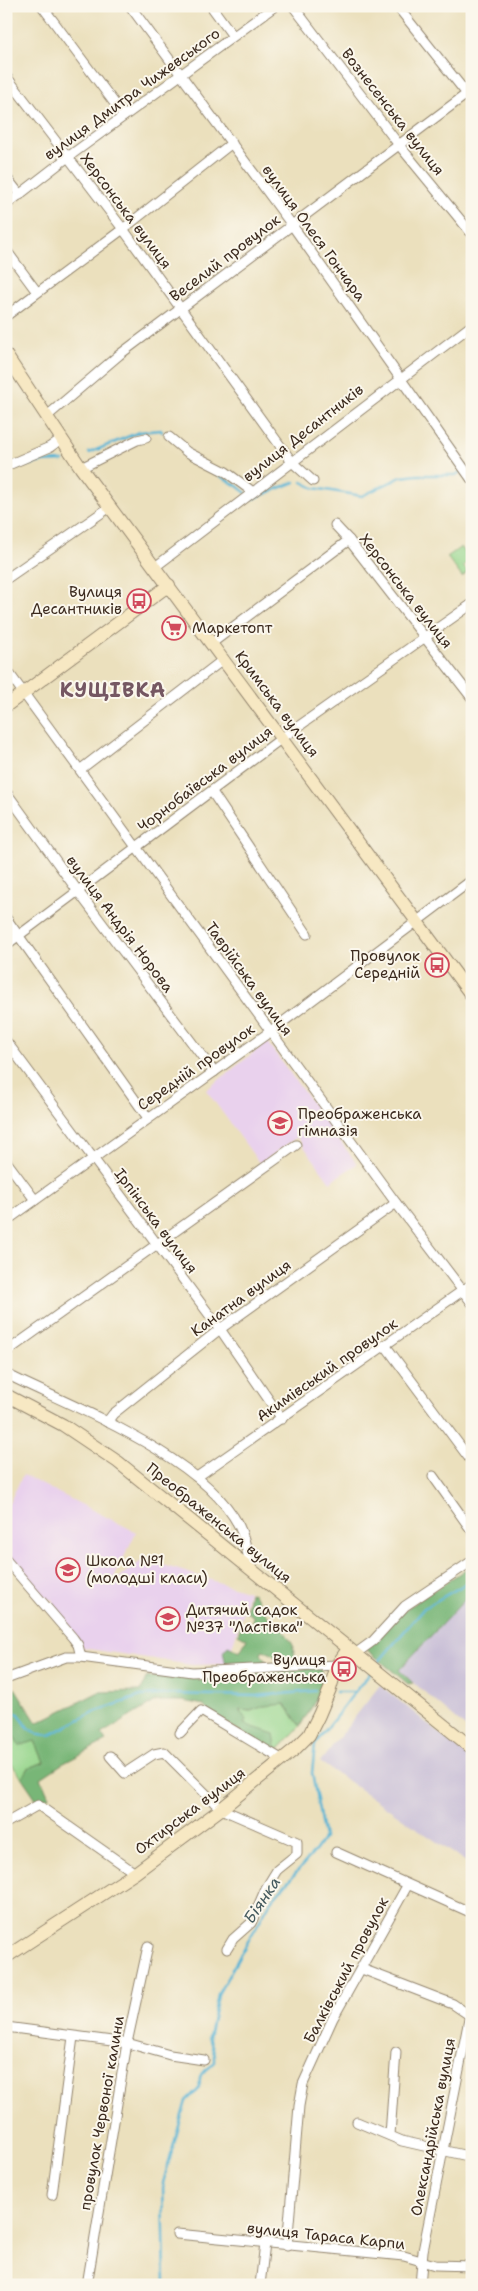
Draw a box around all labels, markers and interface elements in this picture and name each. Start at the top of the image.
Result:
street label: вулиця Дмитра Чижевського [40,23,224,165]
street label: Вознесенська вулиця [337,44,449,180]
street label: Херсонська вулиця [76,149,176,273]
street label: вулиця Олеся Гончара [258,161,371,306]
street label: Веселий провулок [166,210,284,306]
street label: вулиця Десантників [238,379,368,486]
street label: Херсонська вулиця [355,529,457,653]
place label: Вулиця Десантників [31,582,122,619]
bus stop icon: Вулиця Десантників [126,588,152,614]
supermarket icon: Маркетопт [161,615,187,641]
place label: Маркетопт [192,618,273,638]
street label: Кримська вулиця [230,647,324,761]
district label: КУЩІВКА [60,677,166,703]
street label: Чорнобаївська вулиця [133,722,277,836]
street label: вулиця Андрія Норова [62,851,179,997]
street label: Таврійська вулиця [201,918,297,1040]
place label: Провулок Середній [351,946,420,983]
bus stop icon: Провулок Середній [424,952,450,978]
street label: Середній провулок [133,1019,259,1115]
place label: Преображенська гімназія [298,1104,422,1141]
school or university icon: Преображенська гімназія [267,1110,293,1136]
street label: Ірпінська вулиця [110,1164,202,1278]
street label: Канатна вулиця [187,1255,295,1341]
street label: Акимівський провулок [253,1314,401,1426]
street label: Преображенська вулиця [142,1458,296,1588]
place label: Школа №1 (молодші класи) [86,1551,208,1588]
school or university icon: Школа №1 (молодші класи) [55,1557,81,1583]
place label: Дитячий садок №37 "Ластівка" [186,1600,303,1637]
school or university icon: Дитячий садок №37 "Ластівка" [155,1606,181,1632]
place label: Вулиця Преображенська [202,1650,327,1687]
bus stop icon: Вулиця Преображенська [331,1656,357,1682]
street label: Охтирська вулиця [131,1763,249,1859]
water label: Біянка [239,1872,285,1927]
street label: Балківський провулок [299,1893,393,2047]
street label: провулок Червоної калини [75,2014,129,2212]
street label: Олександрійська вулиця [406,2036,460,2218]
street label: вулиця Тараса Карпи [246,2218,406,2254]

